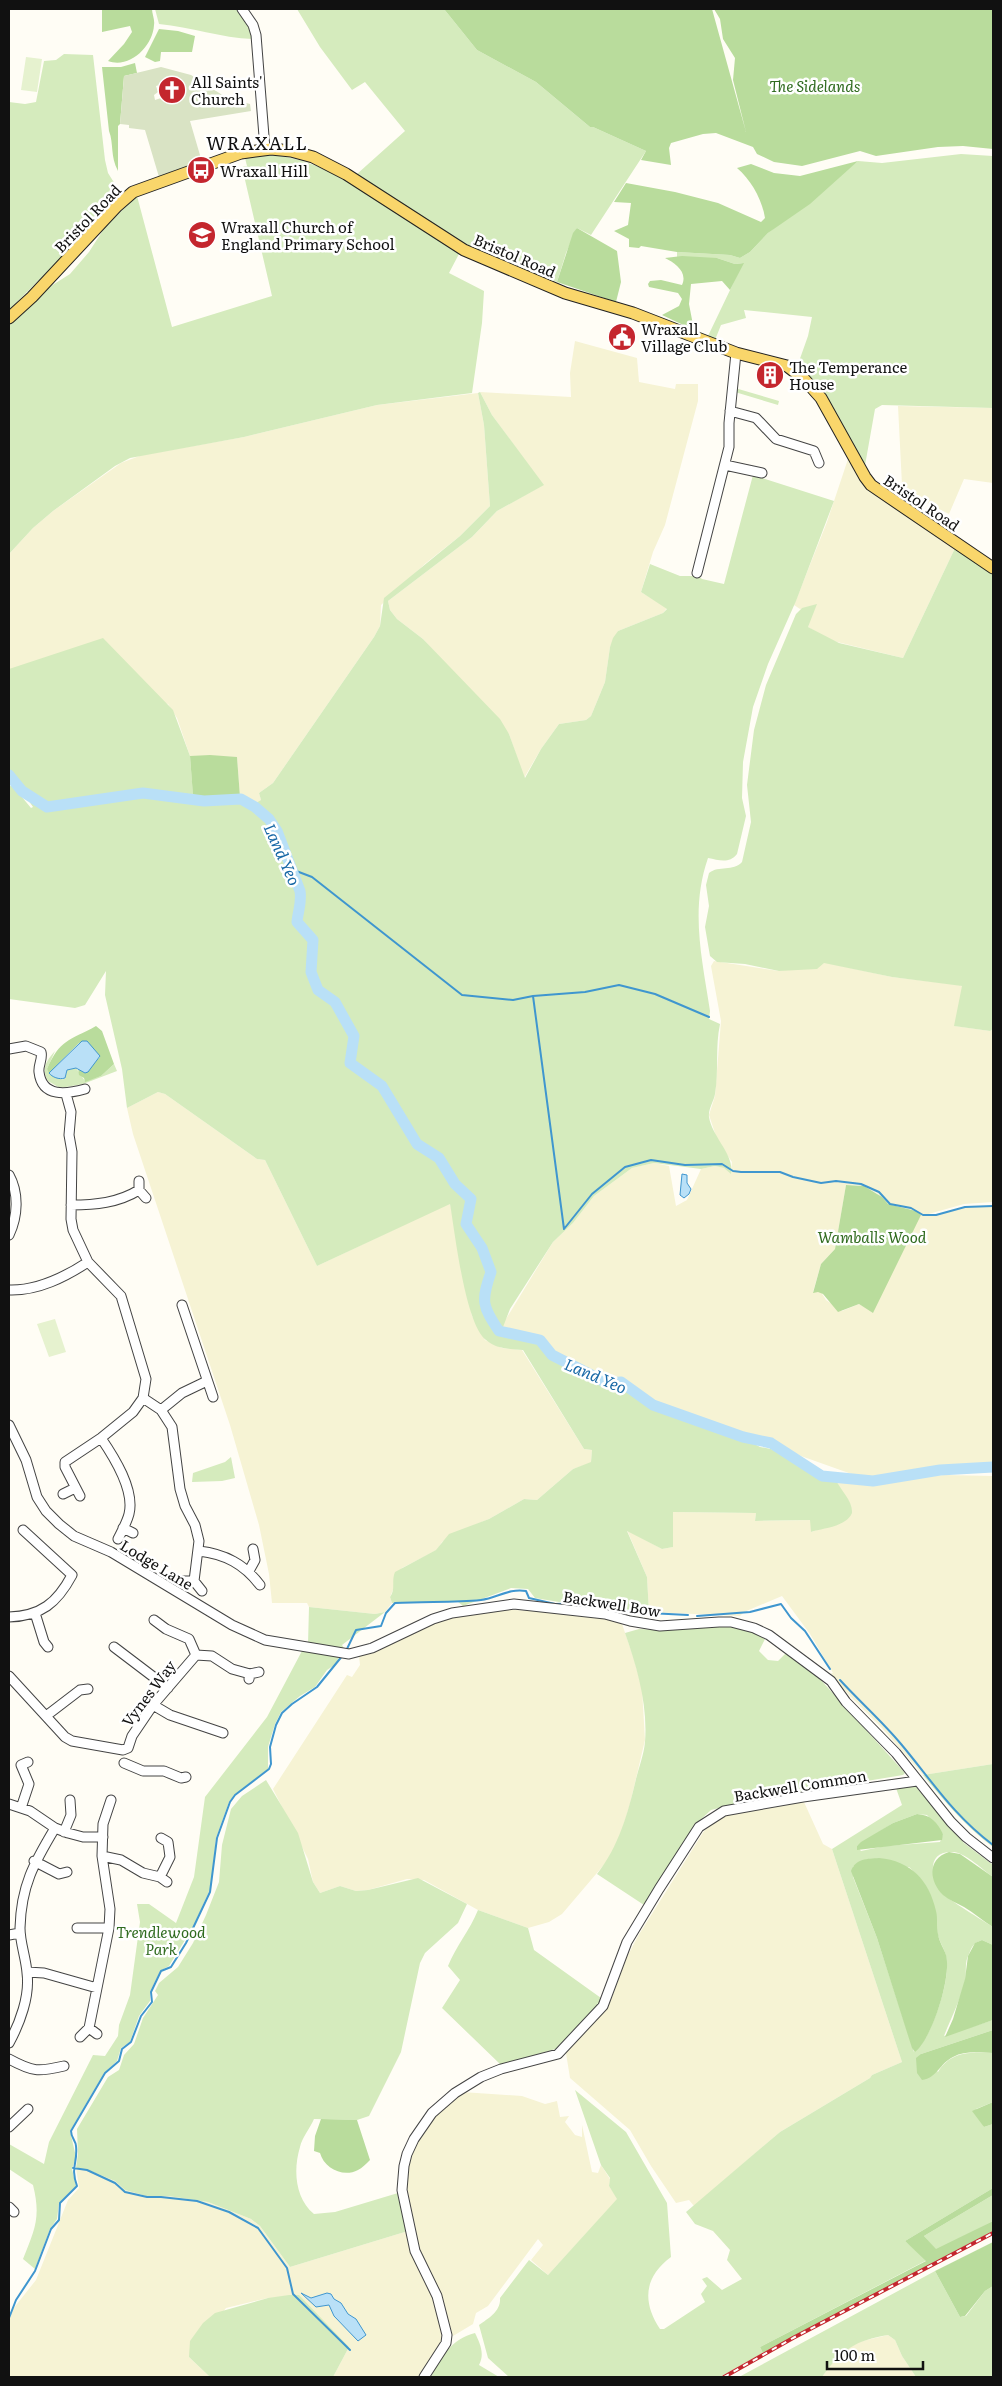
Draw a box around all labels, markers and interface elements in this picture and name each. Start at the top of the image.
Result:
place label: All Saints' Church [191,70,263,110]
park label: The Sidelands [770,74,860,97]
church icon: All Saints' Church [157,75,187,105]
district label: WRAXALL [206,129,308,156]
bus stop icon: Wraxall Hill [186,155,216,185]
place label: Wraxall Hill [220,159,308,182]
street label: Bristol Road [48,179,126,257]
place label: Wraxall Church of England Primary School [221,215,395,255]
school or university icon: Wraxall Church of England Primary School [187,220,217,250]
street label: Bristol Road [470,227,560,283]
place label: Wraxall Village Club [641,317,727,357]
public building icon: Wraxall Village Club [607,322,637,352]
place label: The Temperance House [789,355,907,395]
building icon: The Temperance House [755,360,785,390]
street label: Bristol Road [879,468,965,536]
water label: Land Yeo [259,819,307,889]
park label: Wamballs Wood [818,1225,927,1248]
water label: Land Yeo [561,1351,631,1399]
street label: Lodge Lane [116,1533,198,1595]
street label: Backwell Bow [561,1584,663,1622]
street label: Vynes Way [115,1655,181,1731]
street label: Backwell Common [732,1763,868,1807]
park label: Trendlewood Park [116,1920,206,1960]
scale bar [827,2338,923,2370]
text: 100 m [834,2343,875,2366]

